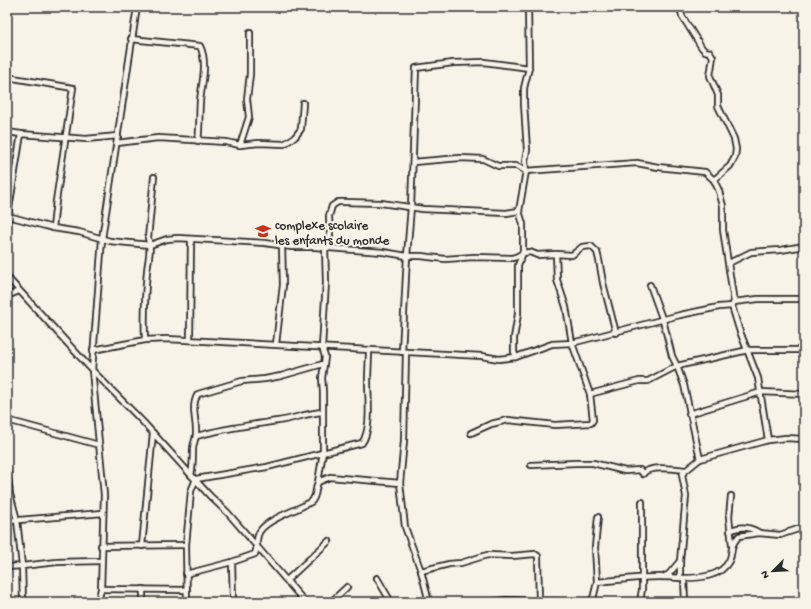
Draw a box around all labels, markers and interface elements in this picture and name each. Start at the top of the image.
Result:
place label: complexe scolaire les enfants du monde [275,219,389,249]
school or university icon: complexe scolaire les enfants du monde [254,222,272,240]
north arrow [753,551,793,591]
text: N [759,569,773,580]

